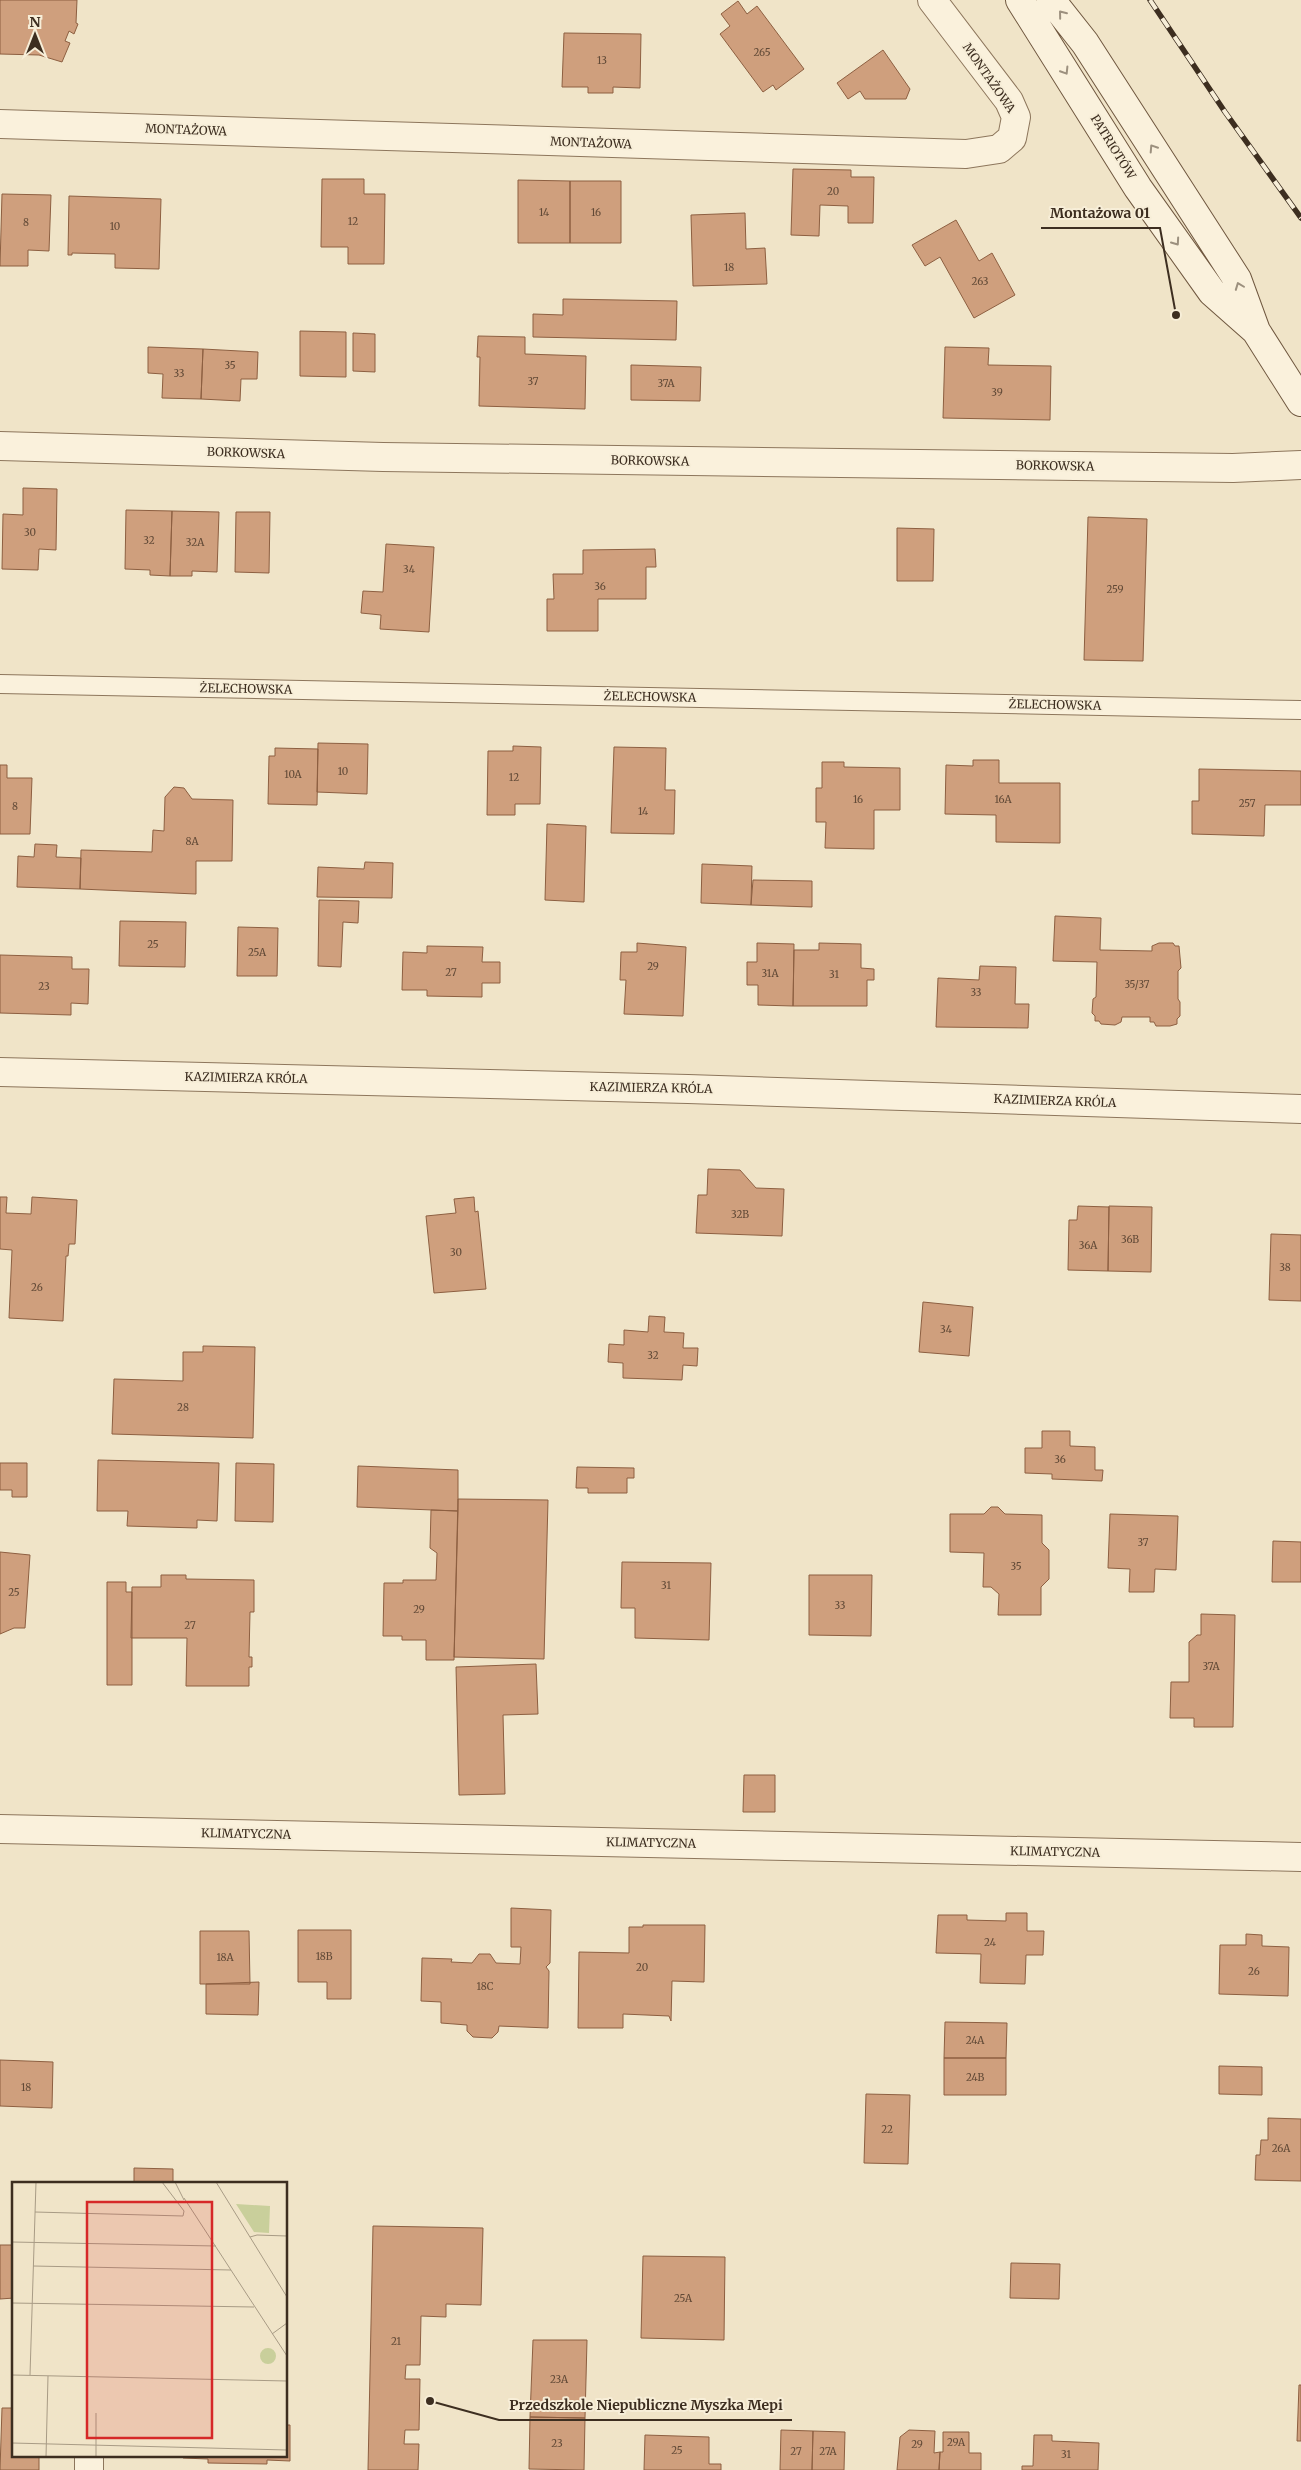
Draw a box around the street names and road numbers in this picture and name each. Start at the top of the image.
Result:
street label: MONTAŻOWA [960,40,1019,116]
street label: PATRIOTÓW [1088,112,1140,183]
street label: MONTAŻOWA [145,121,228,138]
street label: MONTAŻOWA [550,134,633,151]
street label: BORKOWSKA [207,444,286,461]
street label: BORKOWSKA [611,452,690,469]
street label: BORKOWSKA [1016,457,1095,474]
street label: ŻELECHOWSKA [200,680,293,697]
street label: ŻELECHOWSKA [604,688,697,705]
street label: ŻELECHOWSKA [1009,696,1102,713]
street label: KAZIMIERZA KRÓLA [184,1069,308,1086]
street label: KAZIMIERZA KRÓLA [589,1079,713,1096]
street label: KAZIMIERZA KRÓLA [993,1091,1117,1110]
street label: KLIMATYCZNA [201,1825,292,1842]
street label: KLIMATYCZNA [606,1834,697,1851]
street label: KLIMATYCZNA [1010,1843,1101,1860]

